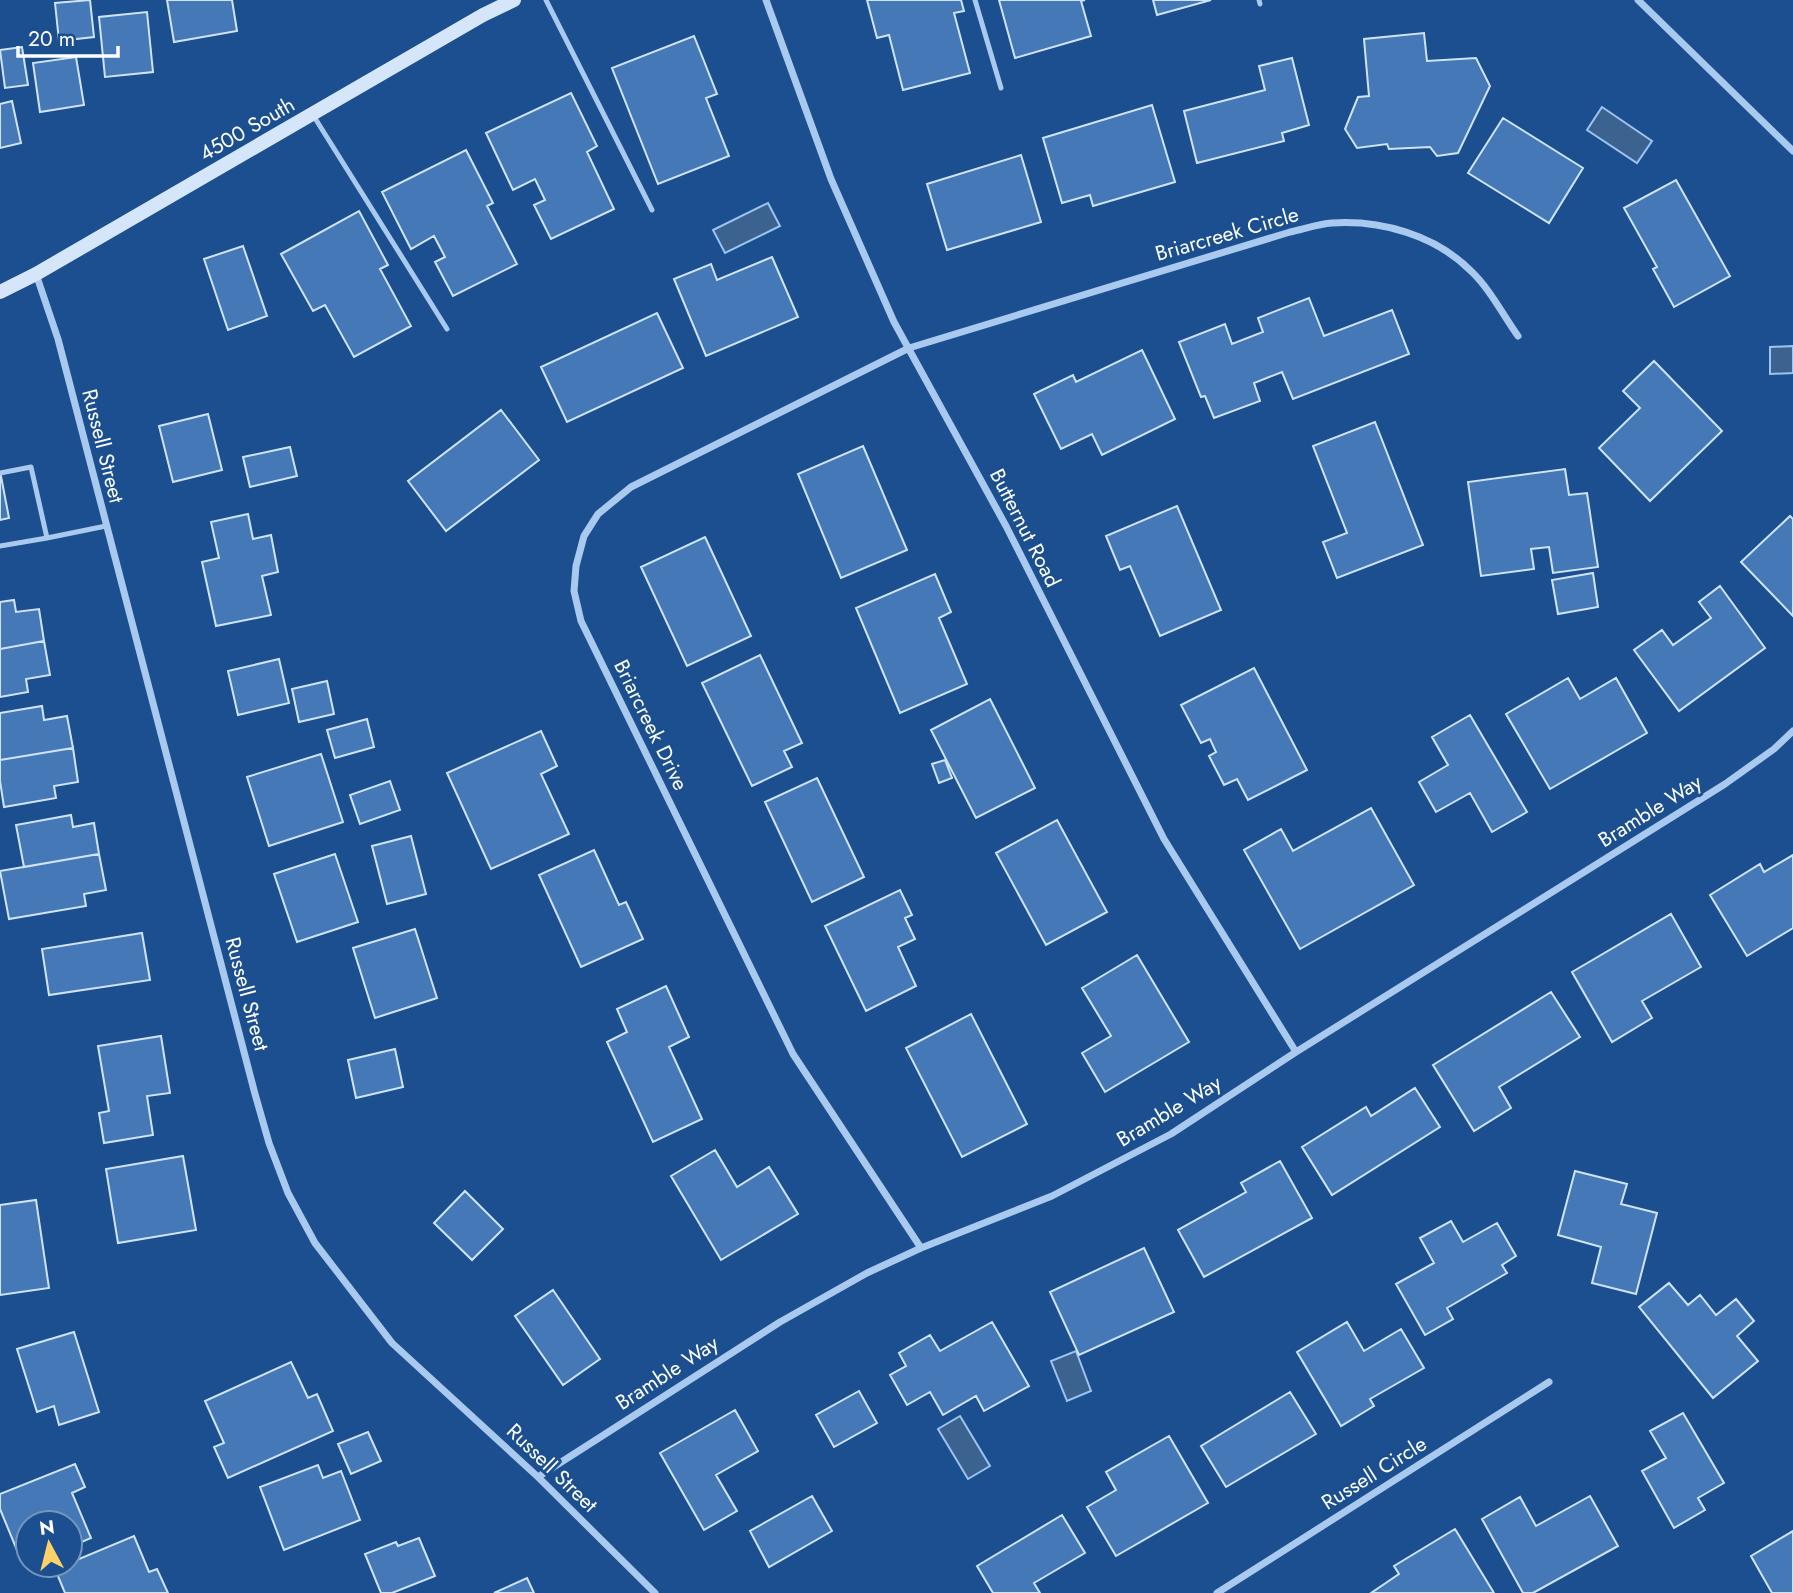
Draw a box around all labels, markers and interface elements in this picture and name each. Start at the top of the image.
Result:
scale bar [18,14,117,58]
text: 20 m [28,24,75,54]
street label: 4500 South [194,90,300,168]
street label: Briarcreek Circle [1152,199,1302,269]
street label: Russell Street [74,386,132,506]
street label: Butternut Road [982,463,1068,593]
street label: Briarcreek Drive [606,655,696,796]
street label: Bramble Way [1592,767,1708,855]
street label: Russell Street [217,934,277,1054]
street label: Bramble Way [1111,1068,1228,1154]
street label: Bramble Way [610,1328,725,1418]
street label: Russell Street [500,1417,604,1519]
street label: Russell Circle [1316,1429,1433,1517]
north arrow [14,1509,84,1579]
text: N [38,1513,56,1542]

